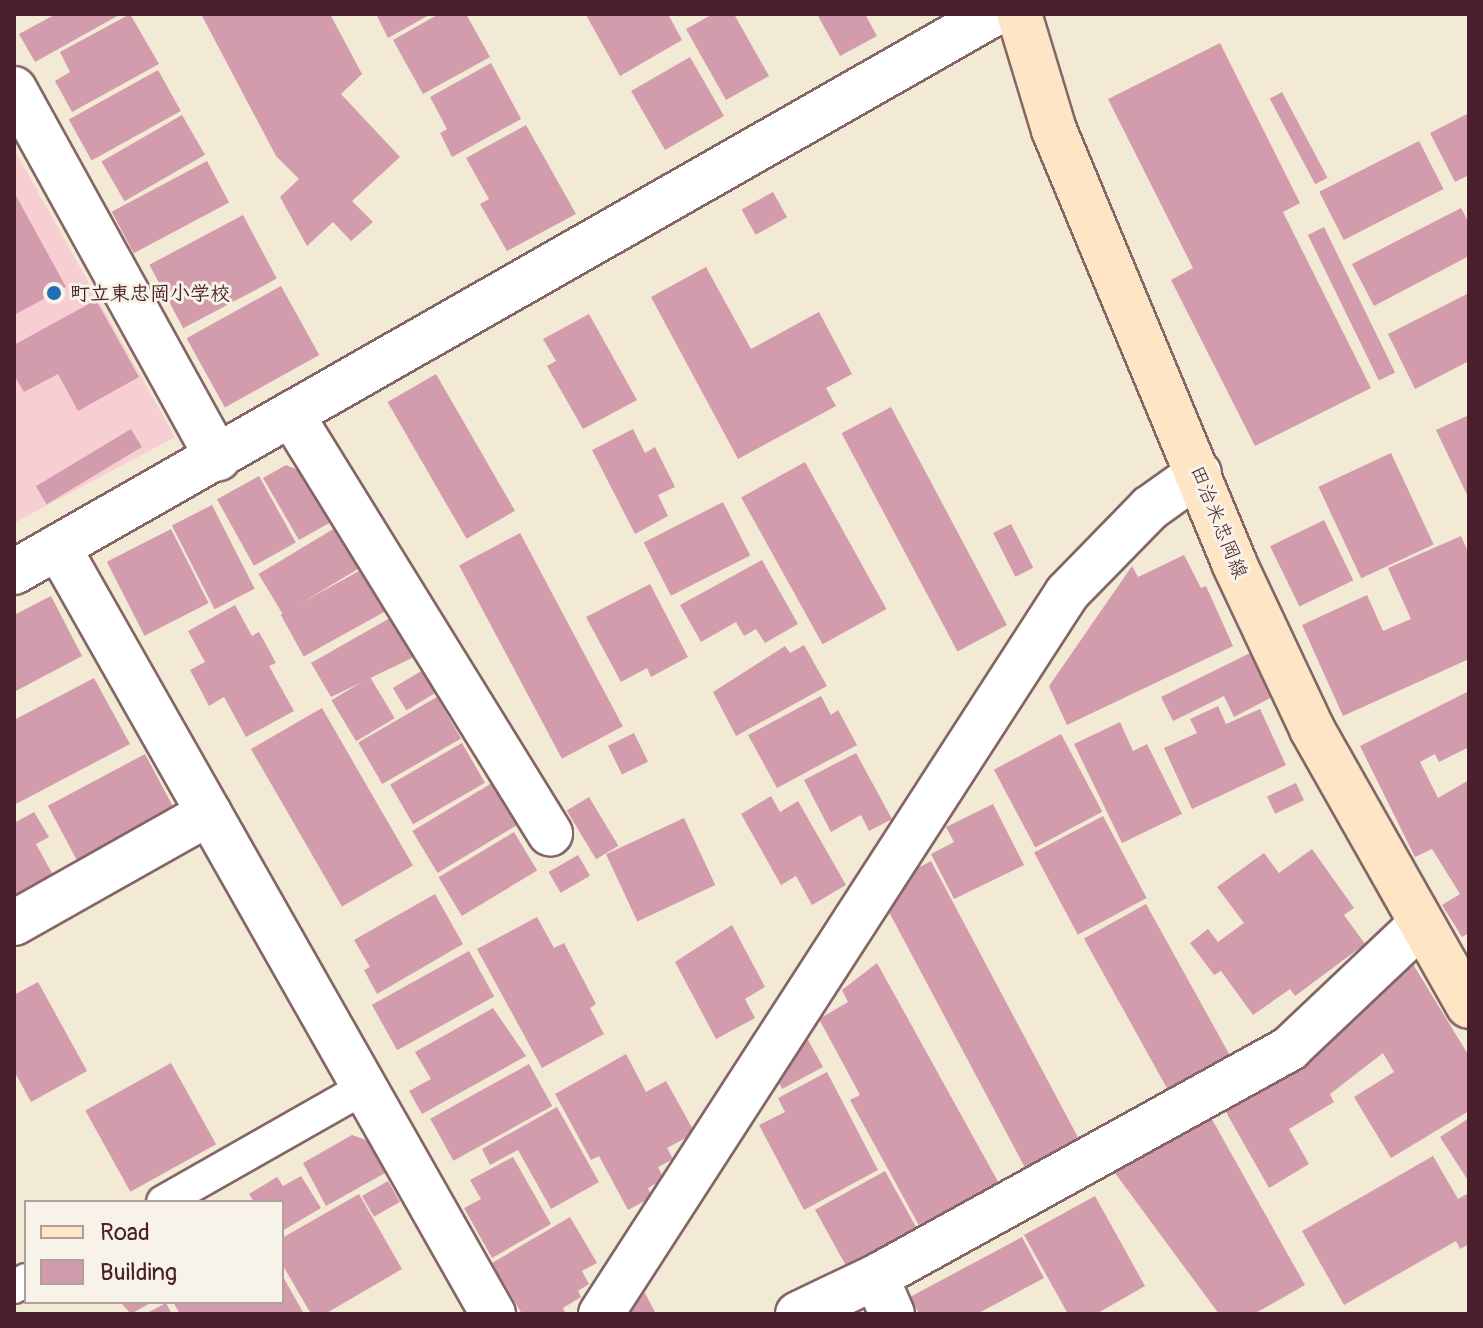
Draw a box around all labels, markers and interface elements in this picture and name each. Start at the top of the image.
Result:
place label: 町立東忠岡小学校 [70,281,230,305]
marker: 町立東忠岡小学校 [45,284,63,302]
street label: 田治米忠岡線 [1185,462,1253,582]
legend [24,1200,284,1304]
text: Road [100,1218,150,1247]
text: Building [100,1258,177,1287]

